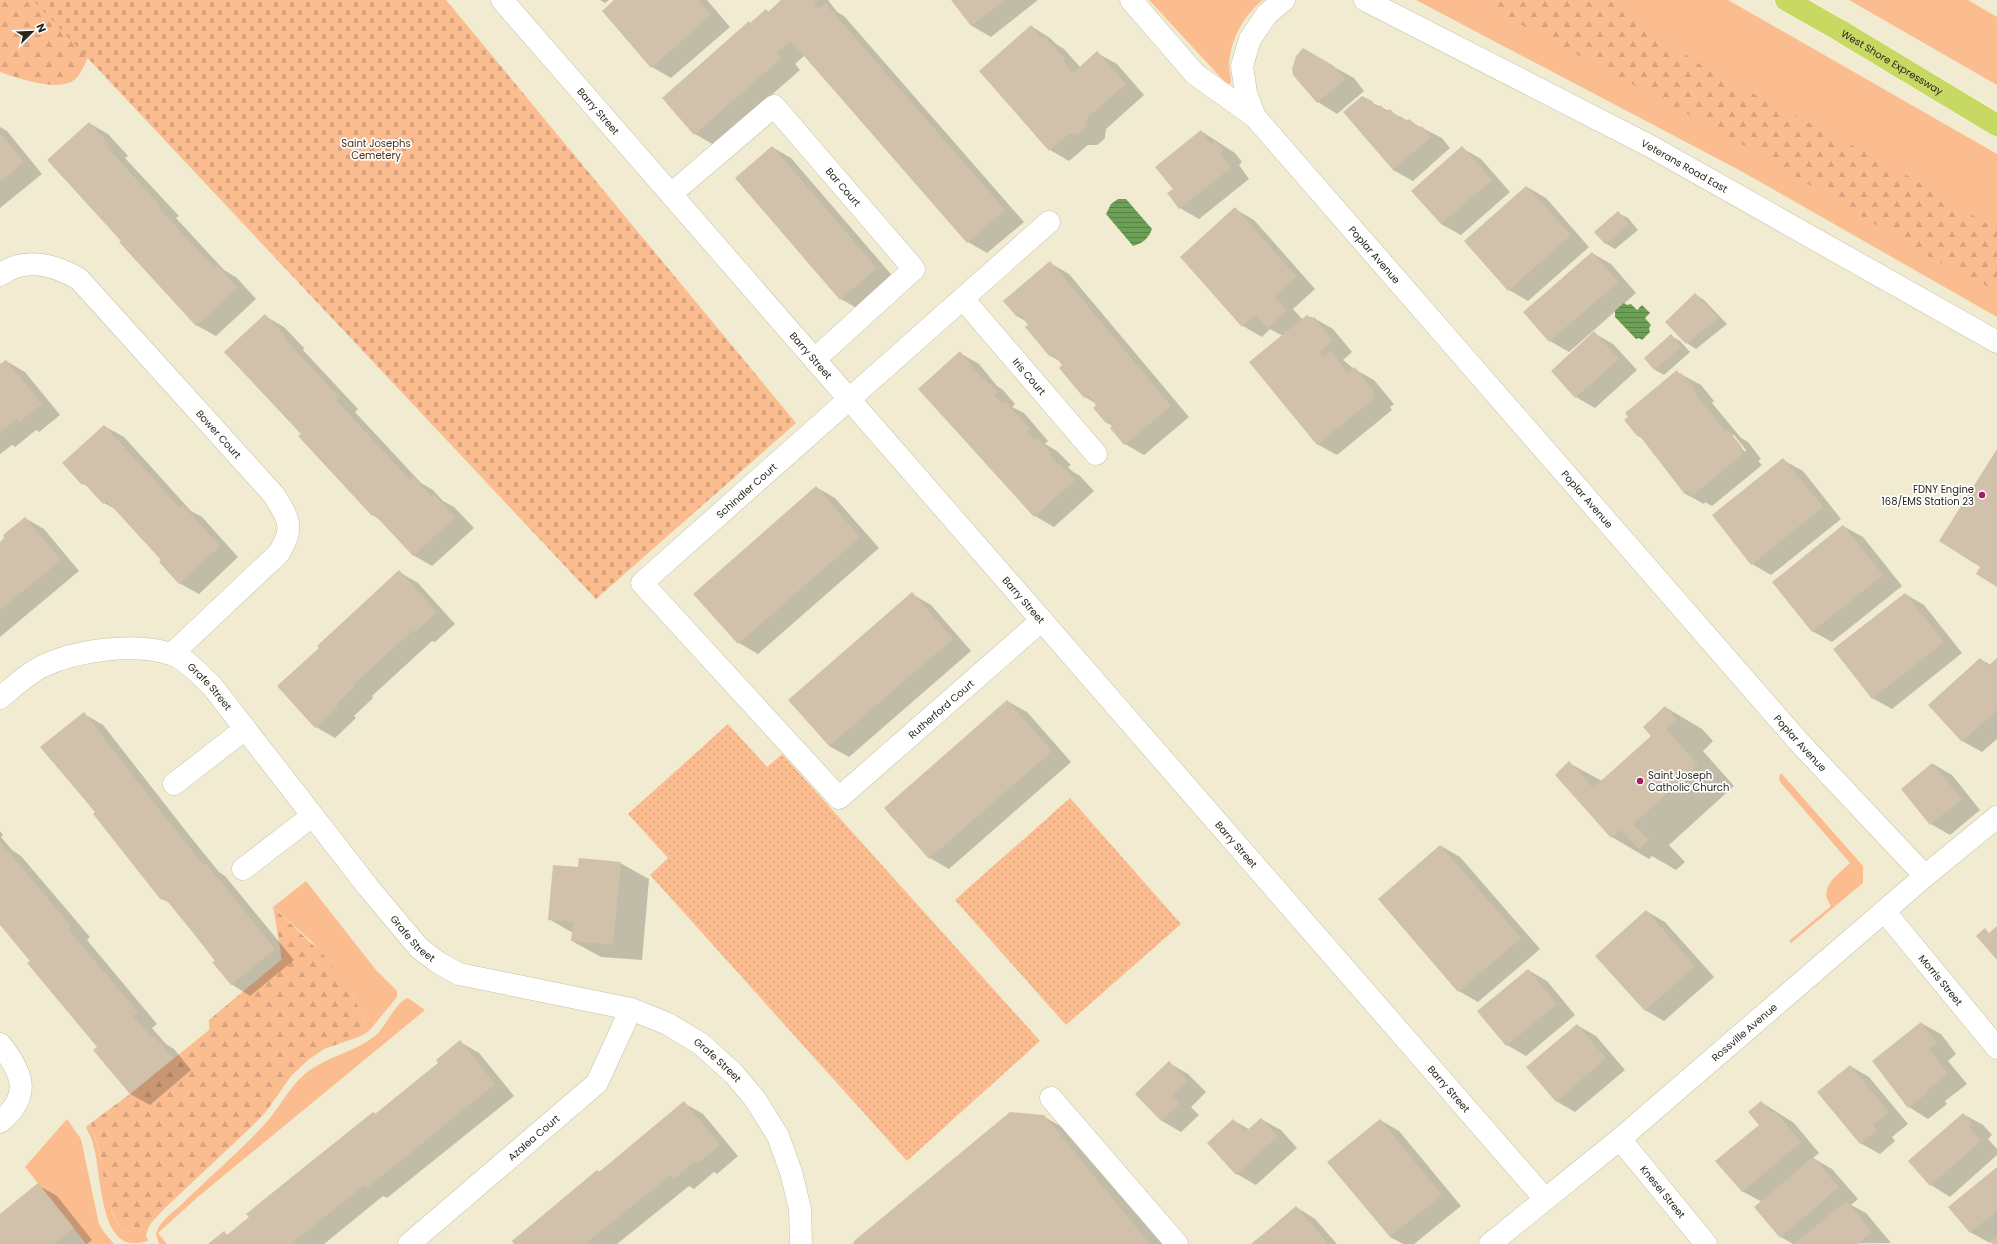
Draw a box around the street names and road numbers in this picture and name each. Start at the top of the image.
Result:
street label: West Shore Expressway [1838,26,1946,99]
street label: Barry Street [573,84,623,138]
street label: Veterans Road East [1639,136,1731,197]
street label: Bar Court [822,164,864,210]
street label: Poplar Avenue [1345,223,1404,287]
street label: Barry Street [786,329,836,383]
street label: Iris Court [1009,355,1049,399]
street label: Bower Court [192,407,245,462]
street label: Schindler Court [713,459,781,522]
street label: Poplar Avenue [1558,467,1616,531]
street label: Barry Street [999,573,1048,627]
street label: Grafe Street [184,659,235,714]
street label: Rutherford Court [905,676,978,742]
street label: Poplar Avenue [1770,712,1830,775]
street label: Barry Street [1211,818,1261,872]
street label: Grafe Street [387,912,439,966]
street label: Morris Street [1915,951,1966,1009]
street label: Rossville Avenue [1708,1000,1781,1065]
street label: Grafe Street [691,1034,745,1086]
street label: Barry Street [1424,1062,1474,1116]
street label: Azalea Court [505,1111,563,1164]
street label: Knesel Street [1636,1162,1689,1222]

